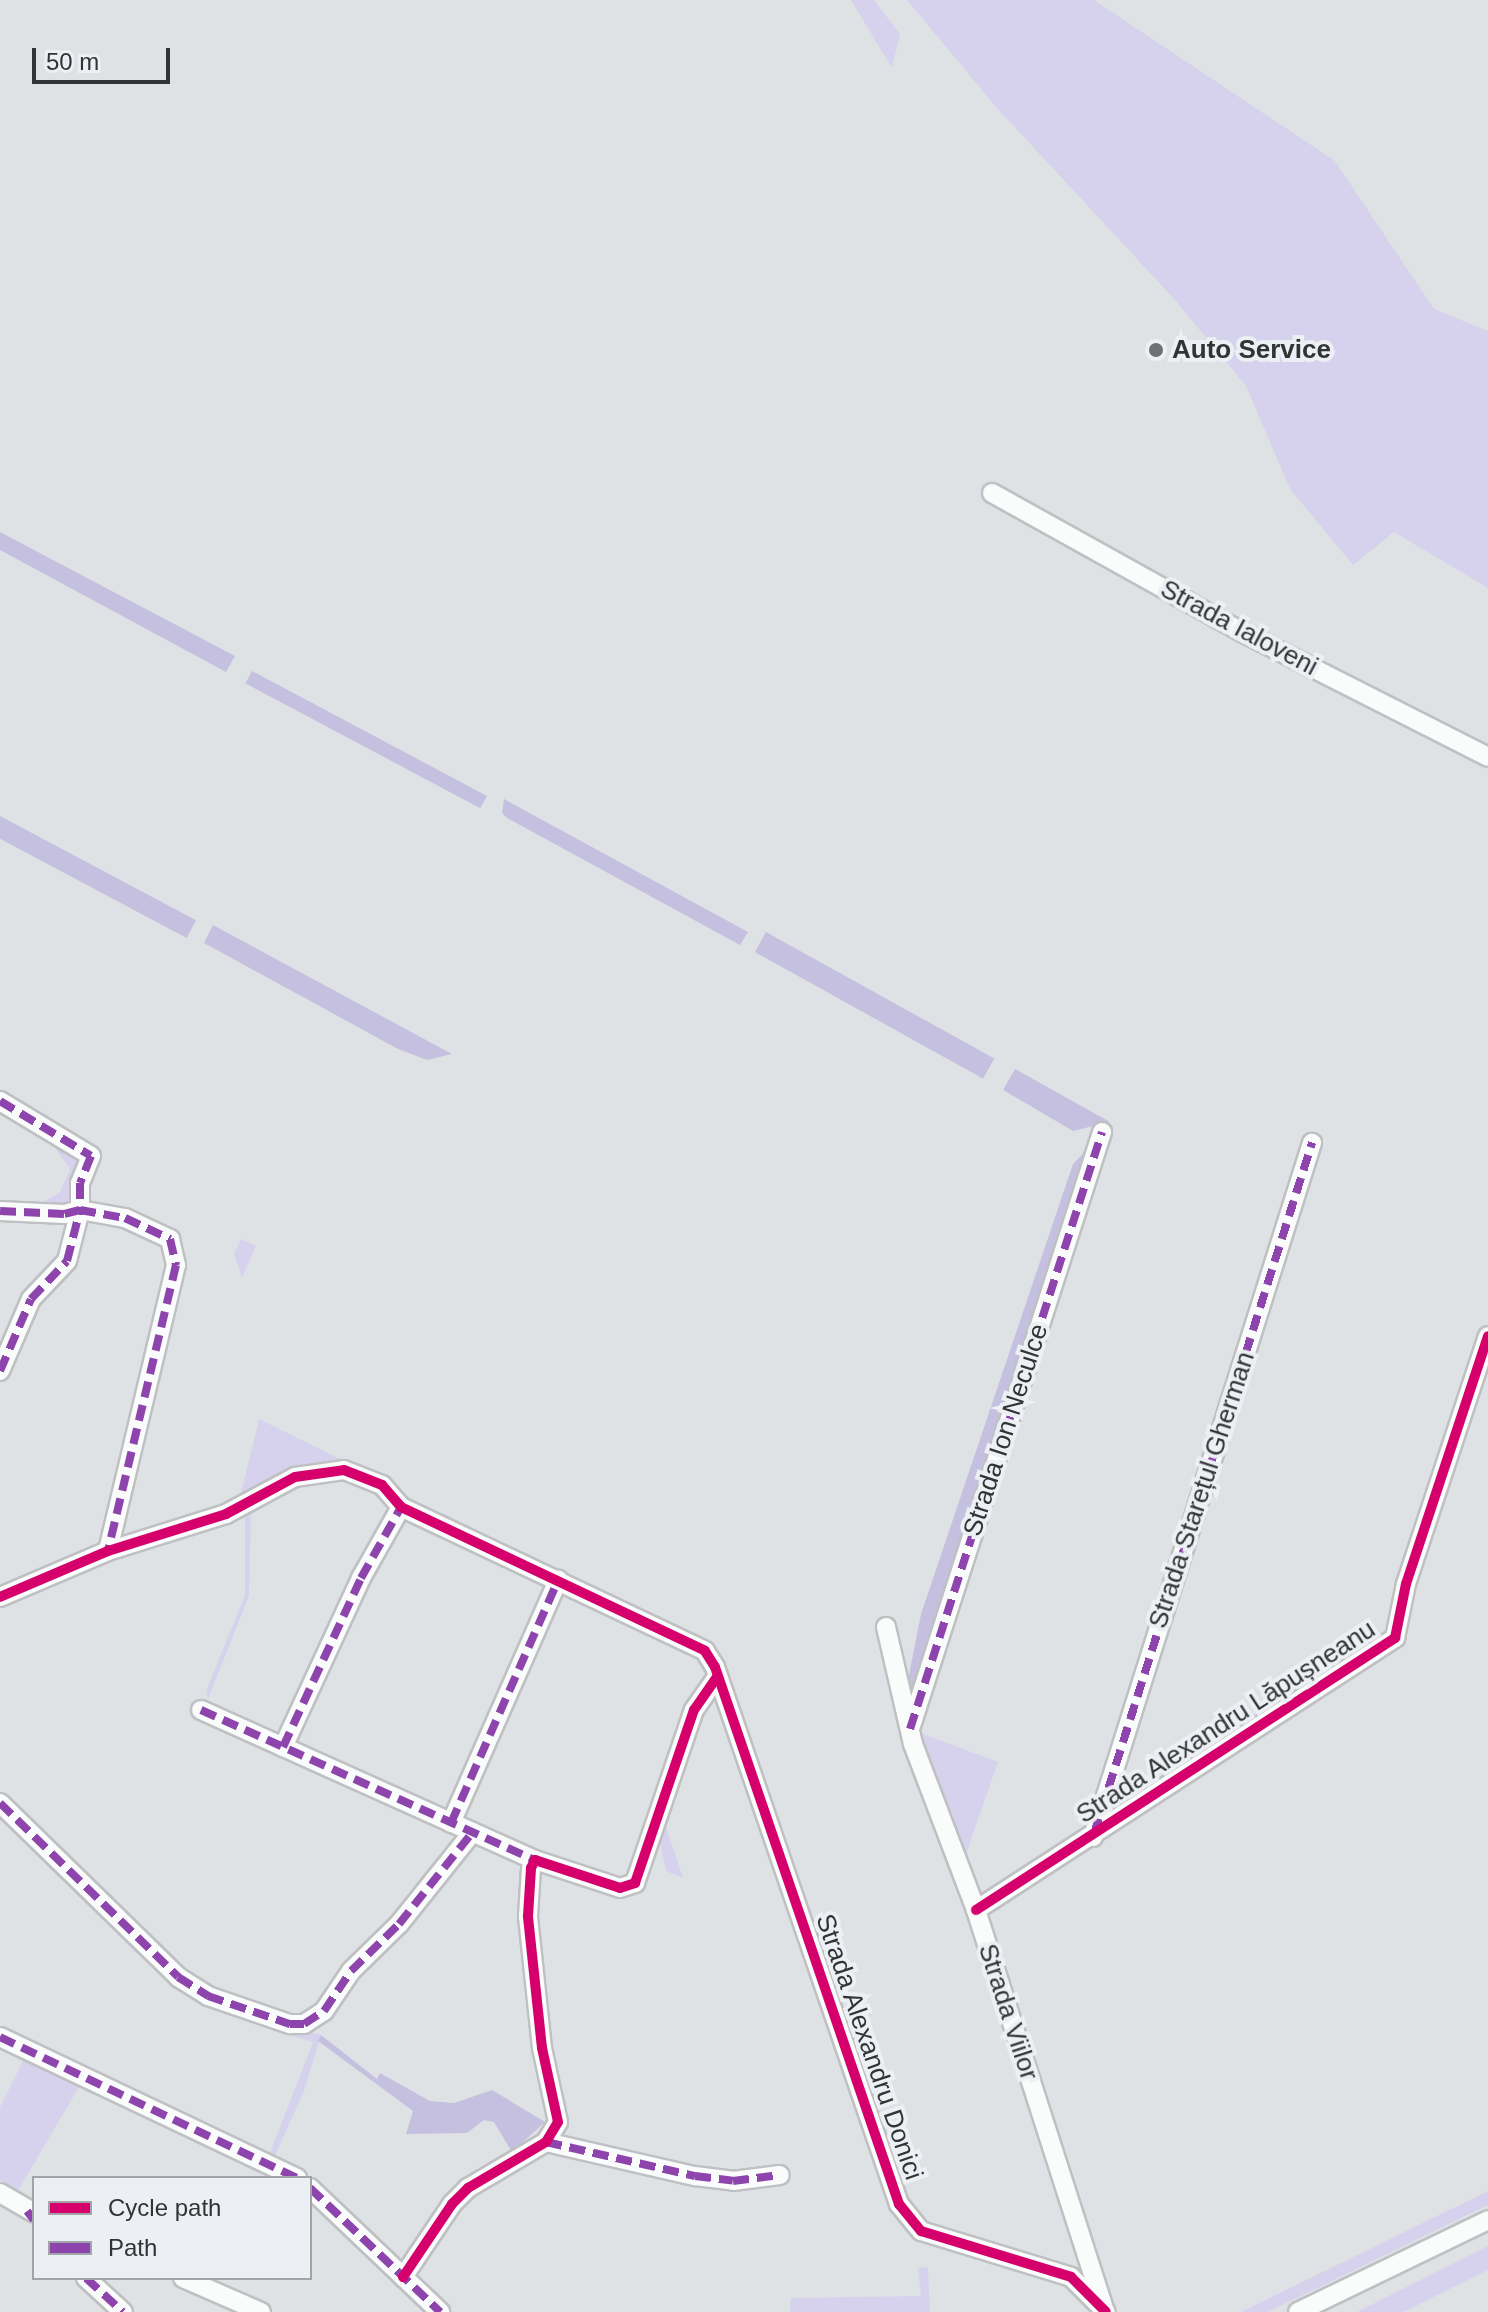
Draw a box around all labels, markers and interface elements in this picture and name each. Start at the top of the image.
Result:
scale bar [36,32,174,82]
text: 50 m [46,48,99,75]
place label: Auto Service [1172,334,1331,366]
marker: Auto Service [1147,341,1165,359]
street label: Strada Ialoveni [1155,574,1323,682]
street label: Strada Ion Neculce [957,1320,1055,1540]
street label: Strada Starețul Gherman [1143,1348,1261,1632]
street label: Strada Alexandru Lăpușneanu [1070,1613,1382,1831]
street label: Strada Alexandru Donici [809,1909,929,2185]
street label: Strada Viilor [971,1940,1045,2084]
legend [32,2176,312,2280]
text: Cycle path [108,2194,221,2221]
text: Path [108,2234,157,2261]

